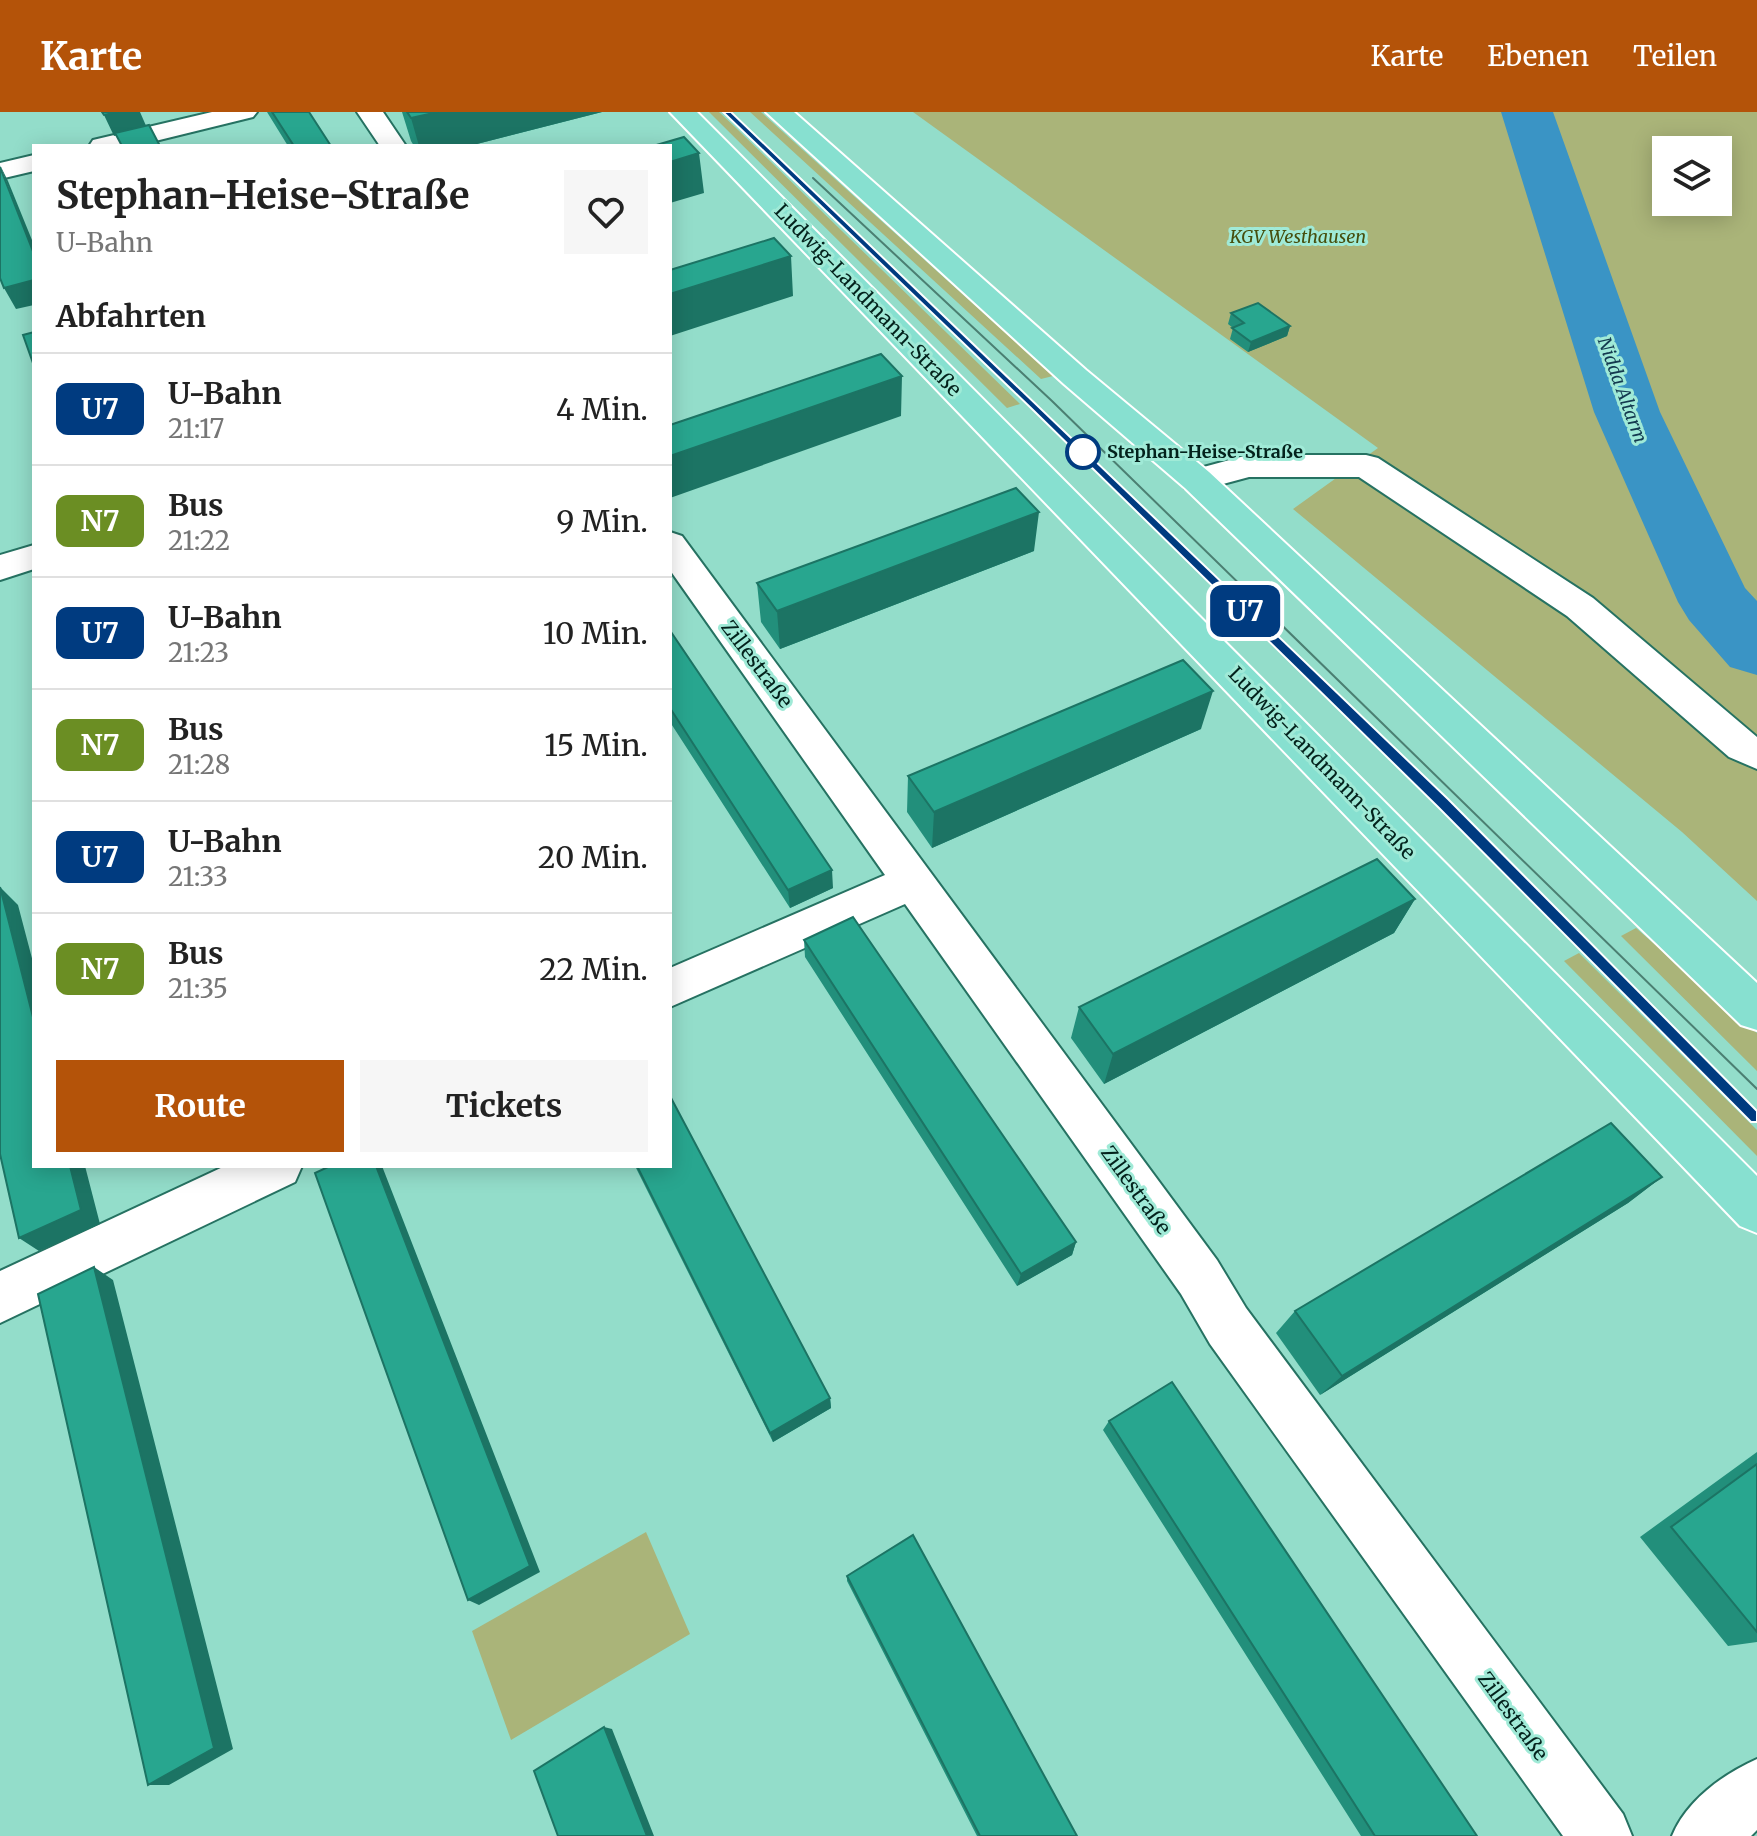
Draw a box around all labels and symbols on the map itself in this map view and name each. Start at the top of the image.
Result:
street label: Ludwig-Landmann-Straße [770,198,967,401]
park label: KGV Westhausen [1229,225,1366,248]
water label: Nidda Altarm [1593,334,1652,446]
marker: Stephan-Heise-Straße [1066,435,1100,469]
place label: Stephan-Heise-Straße [1107,440,1303,463]
line badge: U7 [1209,585,1281,637]
street label: Zillestraße [716,615,798,712]
street label: Ludwig-Landmann-Straße [1224,661,1421,864]
street label: Zillestraße [1096,1141,1177,1239]
street label: Zillestraße [1473,1667,1554,1765]

